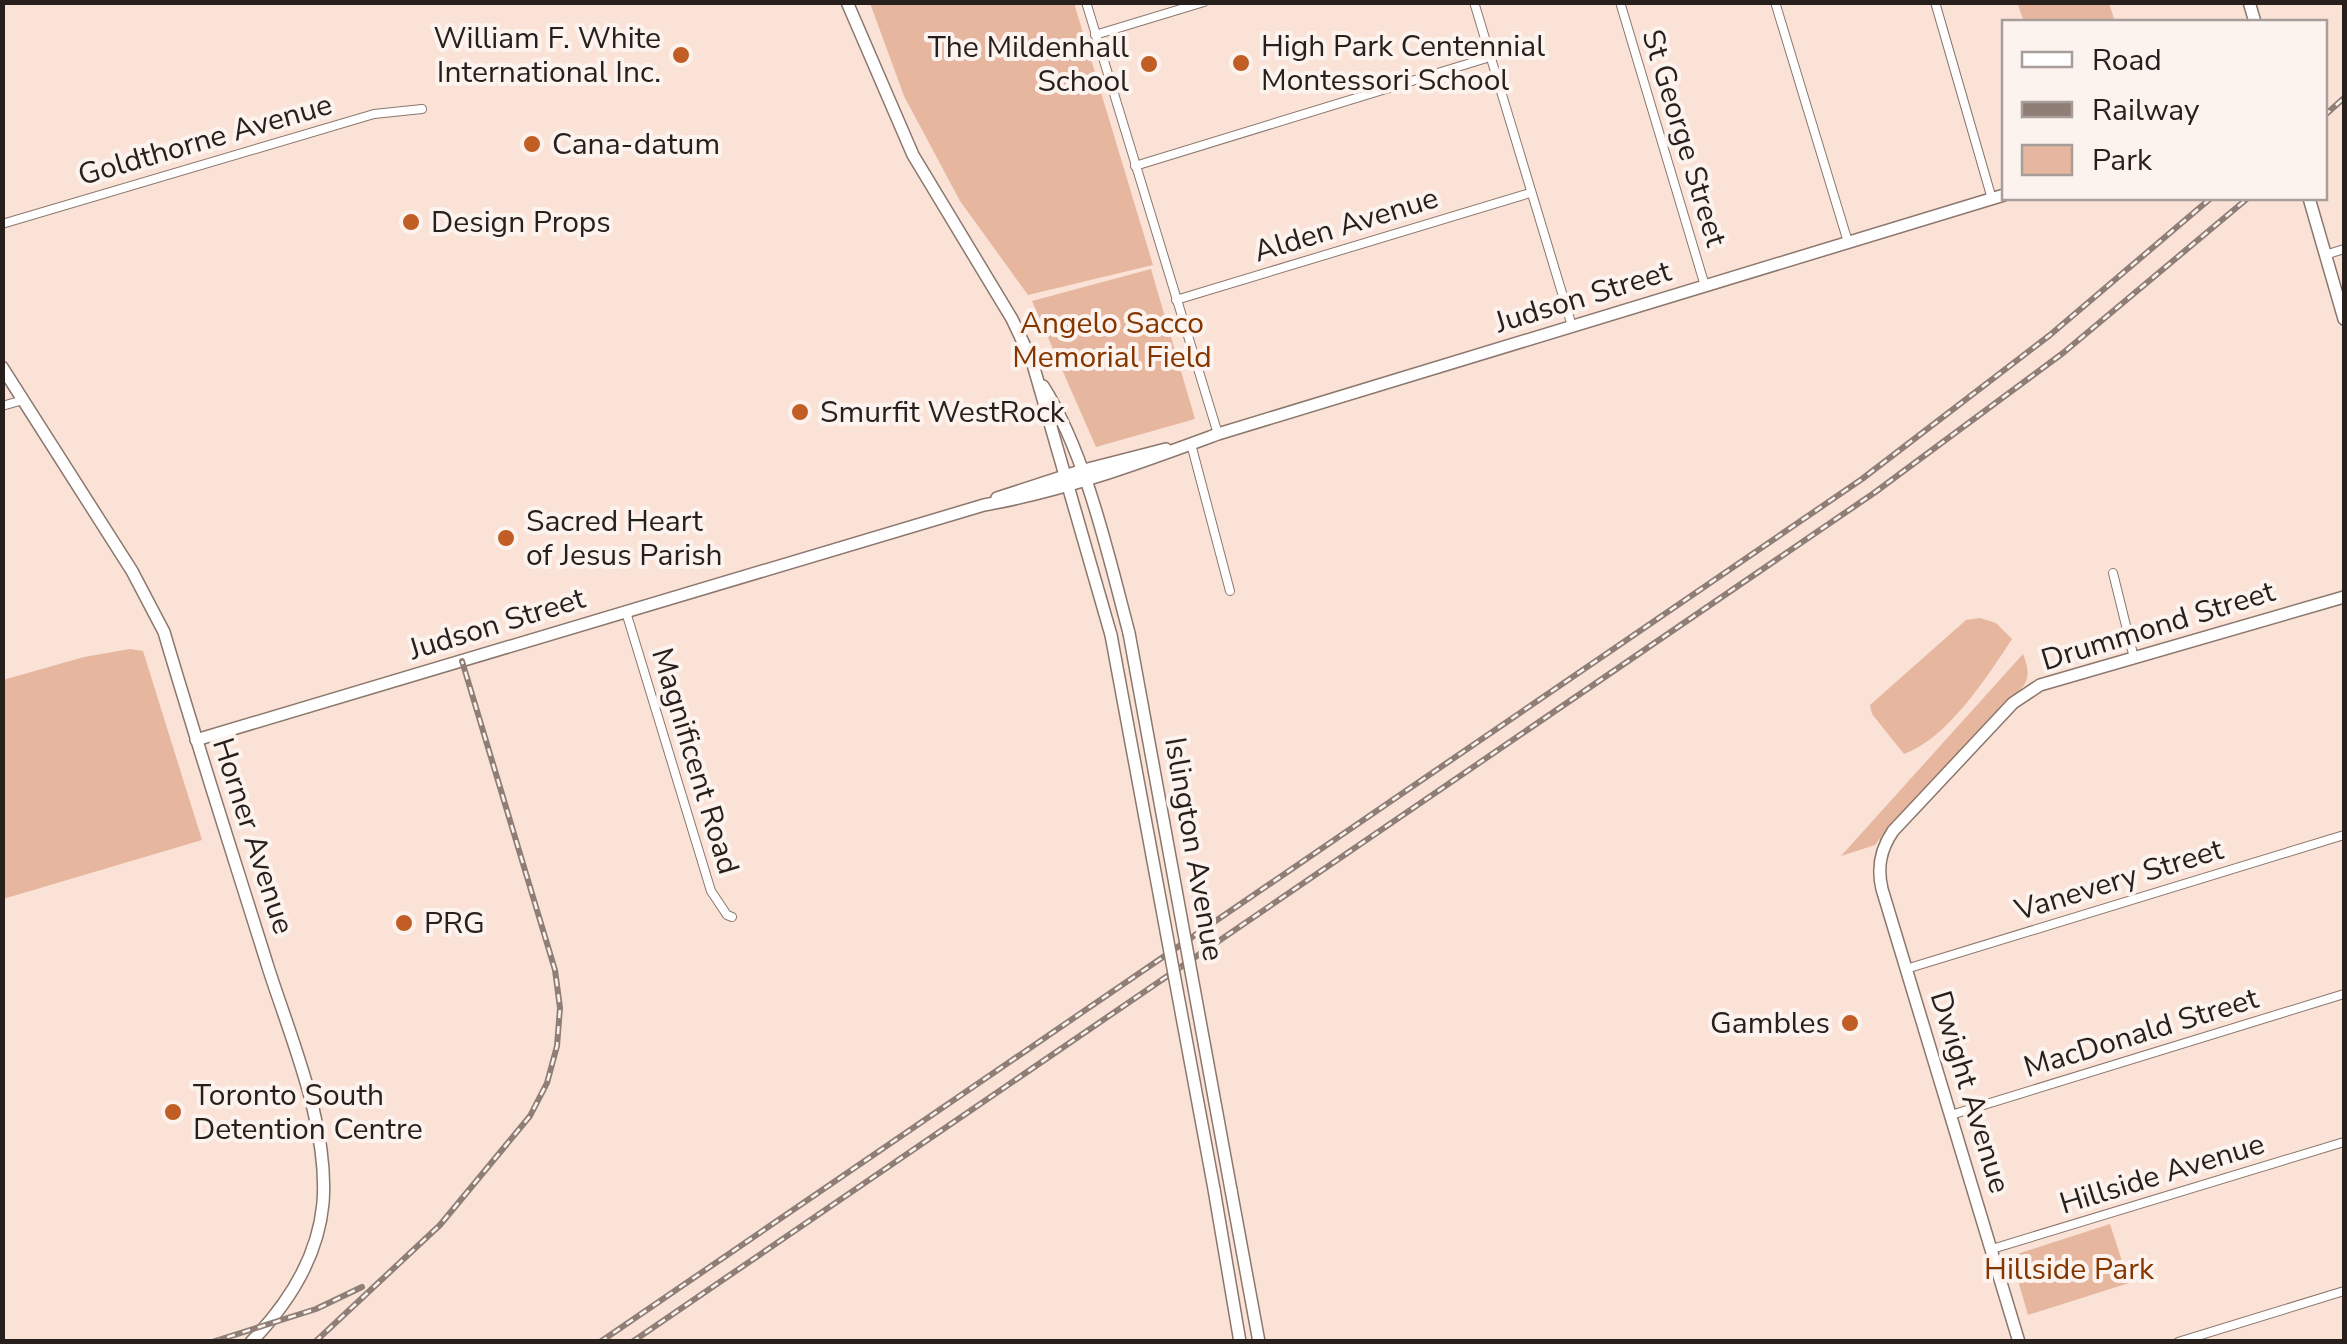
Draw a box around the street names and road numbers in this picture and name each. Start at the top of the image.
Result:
street label: St George Street [1632,25,1737,252]
street label: Goldthorne Avenue [73,84,337,196]
street label: Alden Avenue [1249,177,1443,273]
street label: Judson Street [1489,251,1676,343]
street label: Drummond Street [2036,571,2280,681]
street label: Judson Street [403,578,590,670]
street label: Magnificent Road [641,643,749,879]
street label: Horner Avenue [202,733,304,939]
street label: Islington Avenue [1154,734,1234,964]
street label: Vanevery Street [2009,829,2228,931]
street label: MacDonald Street [2019,978,2264,1088]
street label: Dwight Avenue [1920,986,2020,1198]
street label: Hillside Avenue [2055,1123,2269,1225]

